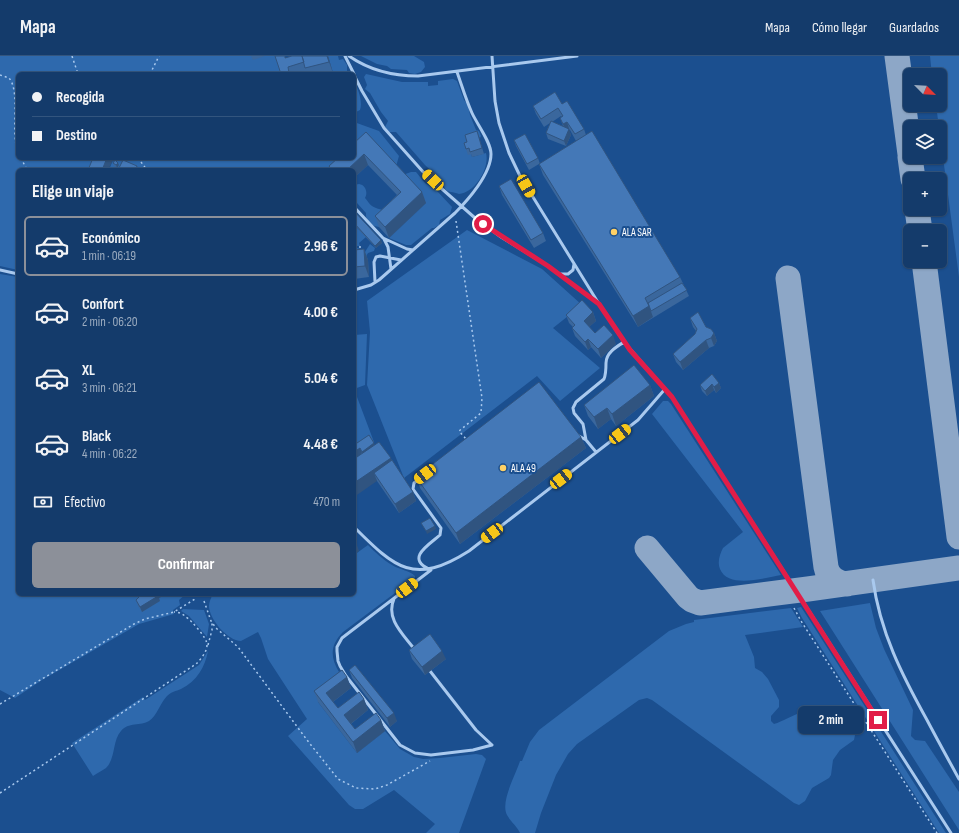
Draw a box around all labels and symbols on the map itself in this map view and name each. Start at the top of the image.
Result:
north arrow [903,68,947,112]
car [420,167,446,193]
car [515,173,537,199]
route start [474,215,492,233]
place label: ALA SAR [621,226,652,239]
marker: ALA SAR [609,227,619,237]
car [607,422,633,446]
car [412,462,438,486]
place label: ALA 49 [510,462,536,475]
marker: ALA 49 [498,463,508,473]
car [548,467,574,491]
car [479,521,505,545]
car [394,576,420,600]
callout: 2 min [798,706,864,734]
route end [869,711,887,729]

